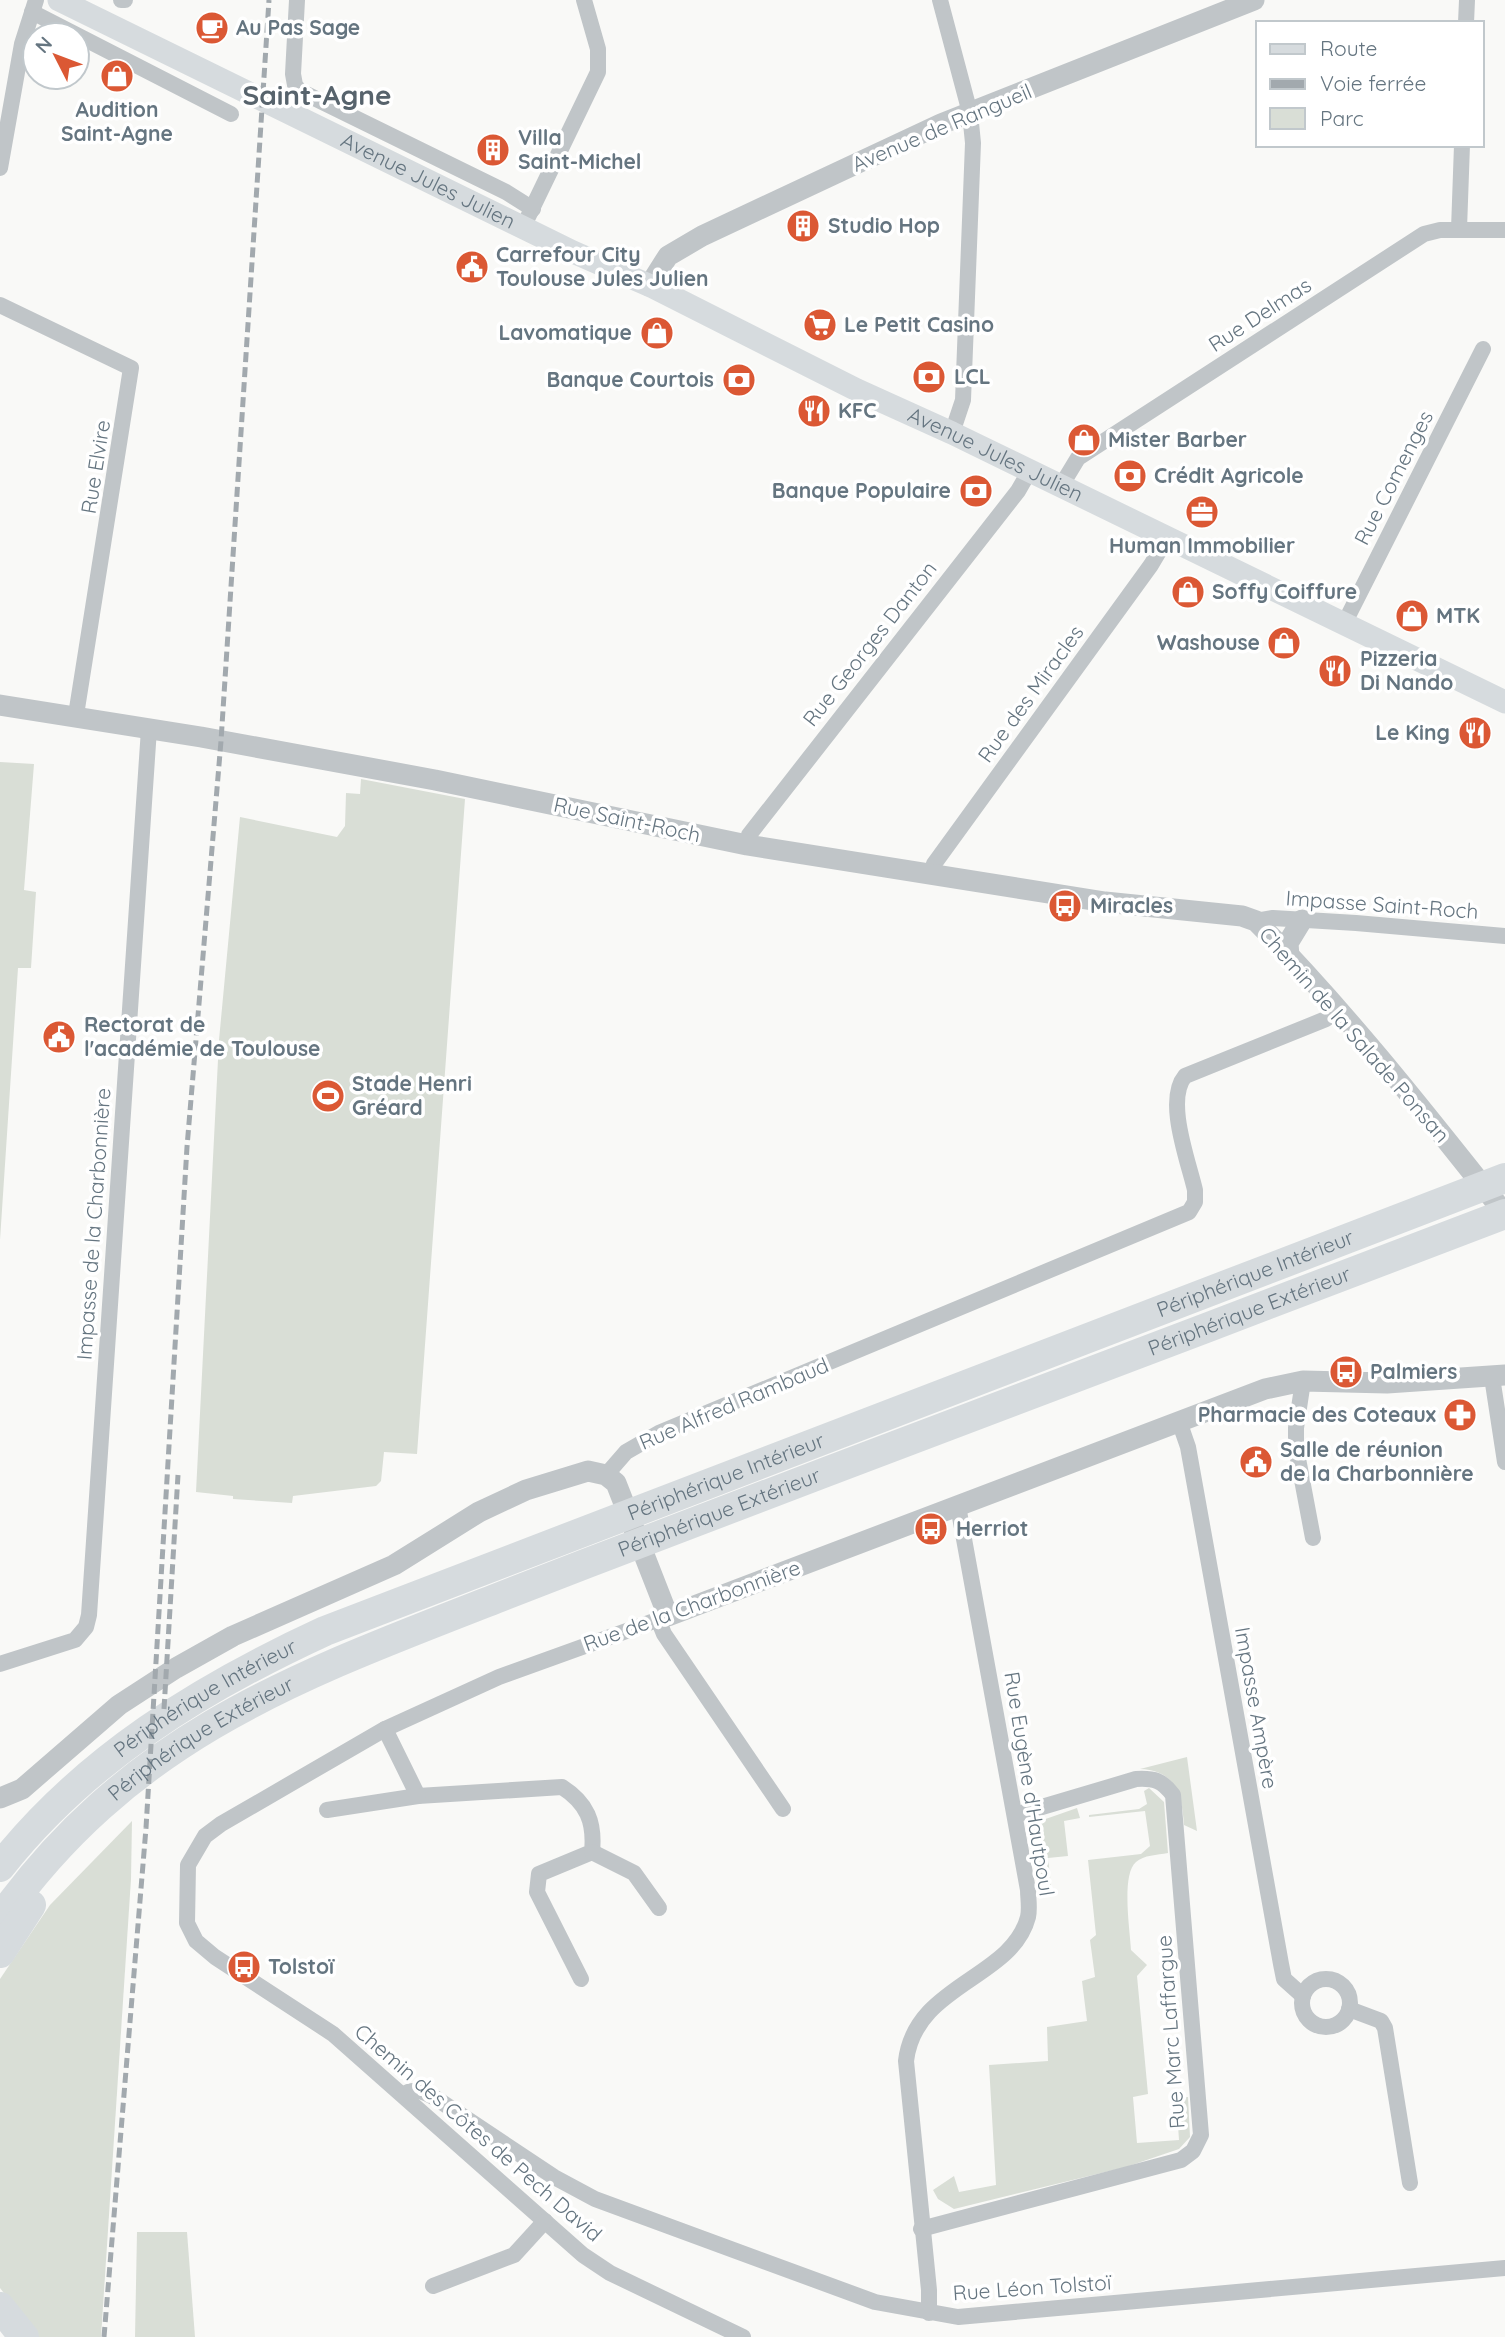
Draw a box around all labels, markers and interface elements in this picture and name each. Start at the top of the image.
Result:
cafe icon: Au Pas Sage [193,9,231,47]
place label: Au Pas Sage [236,14,360,40]
north arrow [21,21,91,91]
legend [1256,21,1484,147]
text: N [30,31,57,58]
text: Route [1320,35,1377,61]
shop icon: Audition Saint-Agne [98,57,136,95]
text: Voie ferrée [1320,70,1426,96]
district label: Saint-Agne [242,77,392,112]
street label: Avenue de Rangueil [848,77,1036,177]
place label: Audition Saint-Agne [61,96,173,146]
text: Parc [1320,105,1364,131]
place label: Villa Saint-Michel [518,124,642,174]
street label: Avenue Jules Julien [337,126,520,234]
building icon: Villa Saint-Michel [474,131,512,169]
building icon: Studio Hop [784,207,822,245]
place label: Studio Hop [828,212,940,238]
place label: Carrefour City Toulouse Jules Julien [496,241,709,291]
public building icon: Carrefour City Toulouse Jules Julien [453,248,491,286]
street label: Rue Delmas [1203,271,1316,357]
supermarket icon: Le Petit Casino [801,306,839,344]
place label: Le Petit Casino [844,311,994,337]
shop icon: Lavomatique [638,314,676,352]
place label: Lavomatique [498,319,632,345]
bank icon: LCL [910,358,948,396]
bank icon: Banque Courtois [720,361,758,399]
place label: LCL [954,363,991,389]
place label: Banque Courtois [546,366,714,392]
restaurant icon: KFC [795,392,833,430]
place label: KFC [838,397,877,423]
street label: Avenue Jules Julien [904,401,1088,507]
street label: Rue Comenges [1348,406,1438,549]
street label: Rue Elvire [75,418,115,516]
shop icon: Mister Barber [1065,421,1103,459]
place label: Mister Barber [1108,426,1247,452]
bank icon: Crédit Agricole [1111,457,1149,495]
place label: Crédit Agricole [1154,462,1304,488]
bank icon: Banque Populaire [957,472,995,510]
place label: Banque Populaire [772,477,951,503]
office icon: Human Immobilier [1183,493,1221,531]
place label: Human Immobilier [1109,532,1295,558]
street label: Rue Georges Danton [797,556,942,731]
shop icon: Soffy Coiffure [1169,573,1207,611]
place label: Soffy Coiffure [1212,578,1357,604]
shop icon: MTK [1393,597,1431,635]
place label: MTK [1436,602,1480,628]
street label: Rue des Miracles [972,620,1089,767]
shop icon: Washouse [1265,624,1303,662]
place label: Washouse [1157,629,1260,655]
place label: Pizzeria Di Nando [1360,645,1453,695]
restaurant icon: Pizzeria Di Nando [1316,652,1354,690]
restaurant icon: Le King [1456,714,1494,752]
place label: Le King [1375,719,1450,745]
street label: Rue Saint-Roch [551,791,703,847]
street label: Impasse Saint-Roch [1285,884,1479,924]
bus stop icon: Miracles [1046,887,1084,925]
place label: Miracles [1090,892,1173,918]
street label: Chemin de la Salade Ponsan [1254,921,1455,1147]
place label: Rectorat de l'académie de Toulouse [84,1011,321,1061]
public building icon: Rectorat de l'académie de Toulouse [40,1018,78,1056]
place label: Stade Henri Gréard [352,1070,472,1120]
sports icon: Stade Henri Gréard [309,1077,347,1115]
street label: Impasse de la Charbonnière [71,1087,115,1361]
street label: Périphérique Intérieur [1153,1223,1357,1323]
street label: Périphérique Extérieur [1144,1260,1354,1361]
street label: Rue Alfred Rambaud [635,1351,832,1455]
bus stop icon: Palmiers [1327,1353,1365,1391]
place label: Palmiers [1370,1358,1457,1384]
pharmacy icon: Pharmacie des Coteaux [1441,1396,1479,1434]
place label: Pharmacie des Coteaux [1198,1401,1436,1427]
street label: Périphérique Intérieur [623,1427,828,1526]
place label: Salle de réunion de la Charbonnière [1280,1436,1474,1486]
public building icon: Salle de réunion de la Charbonnière [1237,1443,1275,1481]
street label: Périphérique Extérieur [614,1461,824,1562]
bus stop icon: Herriot [912,1510,950,1548]
place label: Herriot [956,1515,1028,1541]
street label: Rue de la Charbonnière [580,1554,804,1656]
street label: Impasse Ampère [1230,1625,1284,1791]
street label: Périphérique Intérieur [108,1632,300,1762]
street label: Périphérique Extérieur [102,1670,297,1806]
street label: Rue Eugène d'Hautpoul [999,1670,1061,1898]
street label: Rue Marc Laffargue [1150,1934,1190,2130]
bus stop icon: Tolstoï [225,1948,263,1986]
place label: Tolstoï [268,1953,335,1979]
street label: Chemin des Côtes de Pech David [350,2018,608,2247]
street label: Rue Léon Tolstoï [952,2268,1113,2306]

